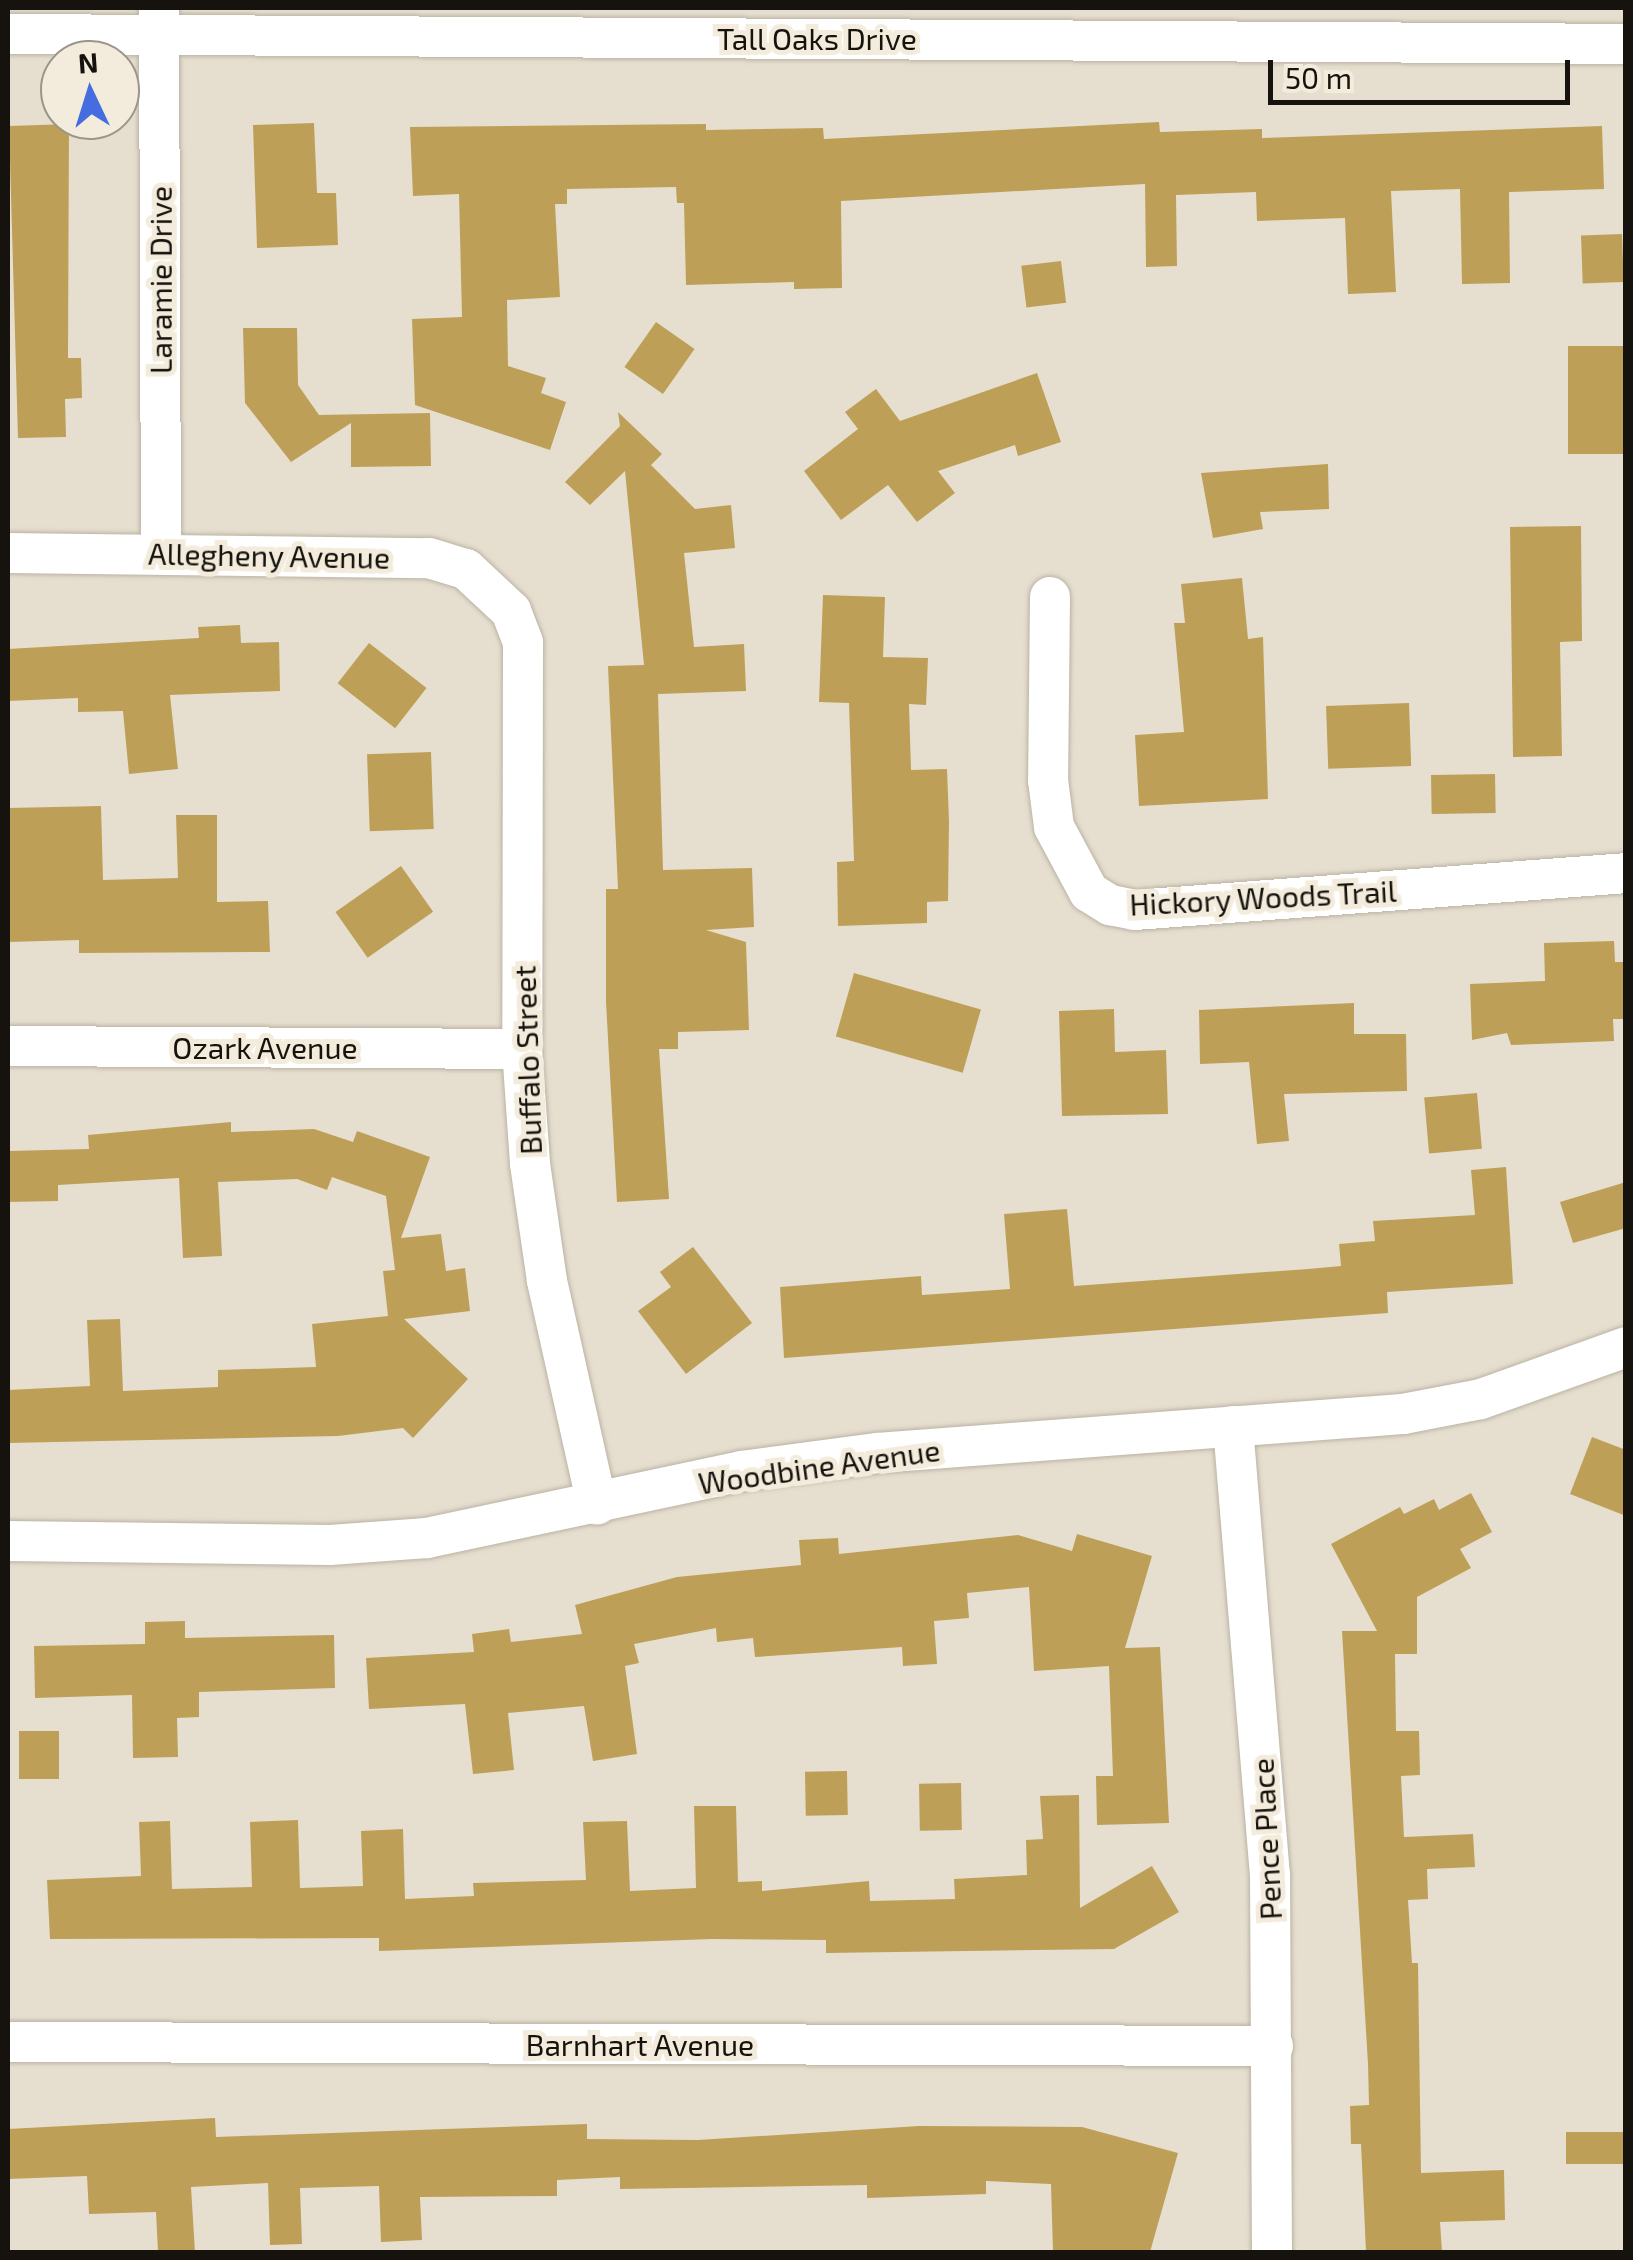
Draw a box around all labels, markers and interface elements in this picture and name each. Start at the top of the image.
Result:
street label: Tall Oaks Drive [717,20,917,56]
north arrow [40,40,140,140]
scale bar [1273,40,1576,102]
text: N [77,44,99,80]
text: 50 m [1285,59,1352,95]
street label: Laramie Drive [142,186,178,374]
street label: Allegheny Avenue [147,535,391,575]
street label: Hickory Woods Trail [1128,872,1398,922]
street label: Buffalo Street [506,965,548,1155]
street label: Ozark Avenue [172,1029,358,1065]
street label: Woodbine Avenue [695,1431,943,1501]
street label: Pence Place [1244,1757,1288,1921]
street label: Barnhart Avenue [525,2026,755,2062]

